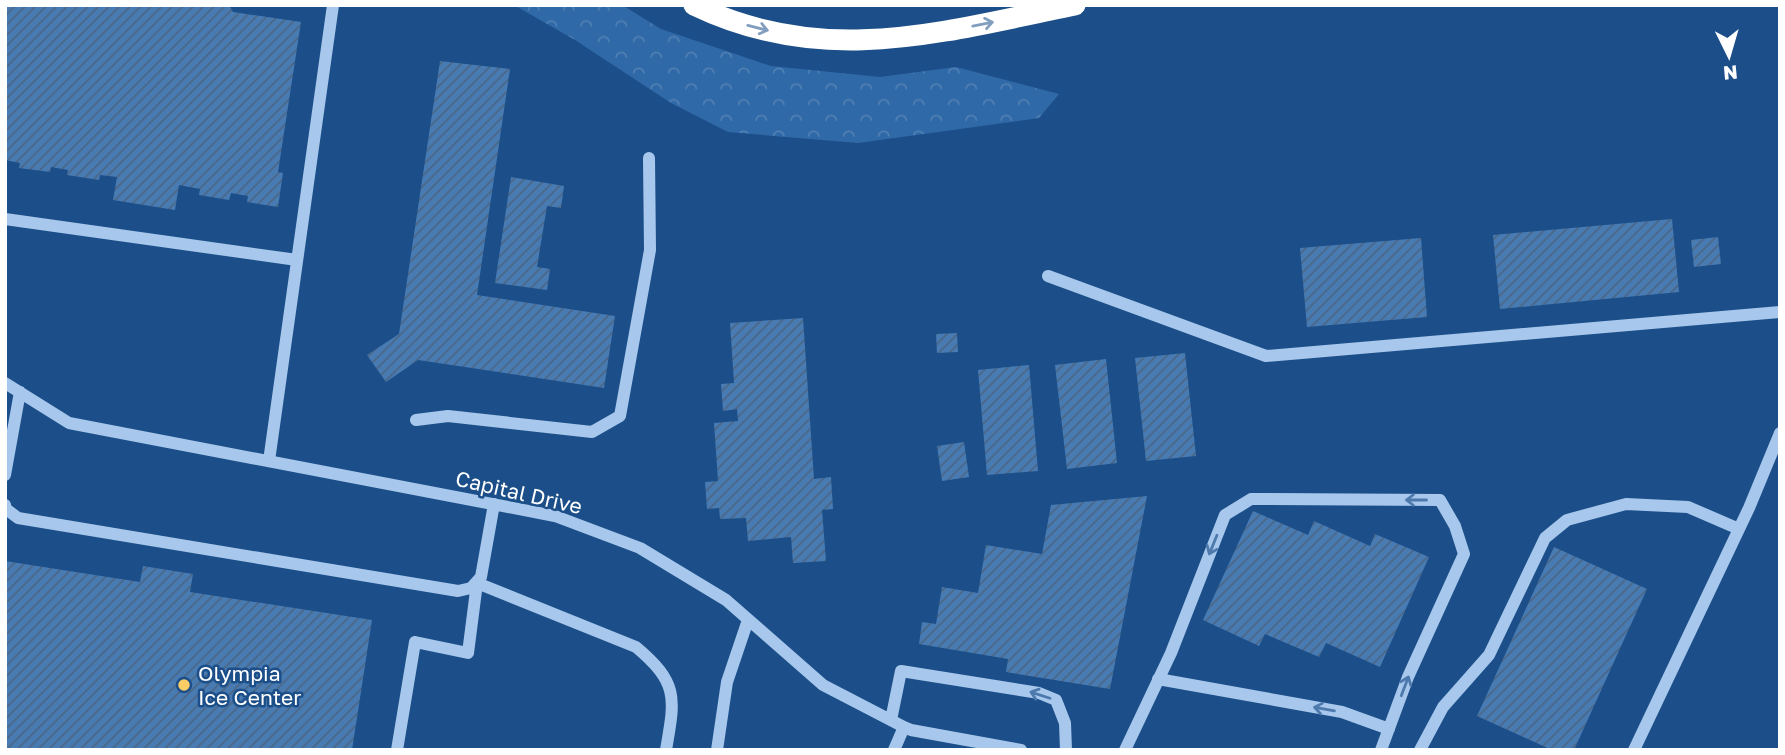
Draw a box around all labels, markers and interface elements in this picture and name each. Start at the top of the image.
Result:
one-way arrow [971,16,994,30]
north arrow [1694,21,1764,91]
one-way arrow [746,22,769,35]
text: N [1722,61,1739,86]
street label: Capital Drive [453,465,585,519]
one-way arrow [1405,493,1428,507]
one-way arrow [1206,534,1219,555]
place label: Olympia Ice Center [198,660,301,710]
one-way arrow [1399,675,1412,697]
marker: Olympia Ice Center [176,677,192,693]
one-way arrow [1030,687,1052,700]
one-way arrow [1313,702,1335,715]

